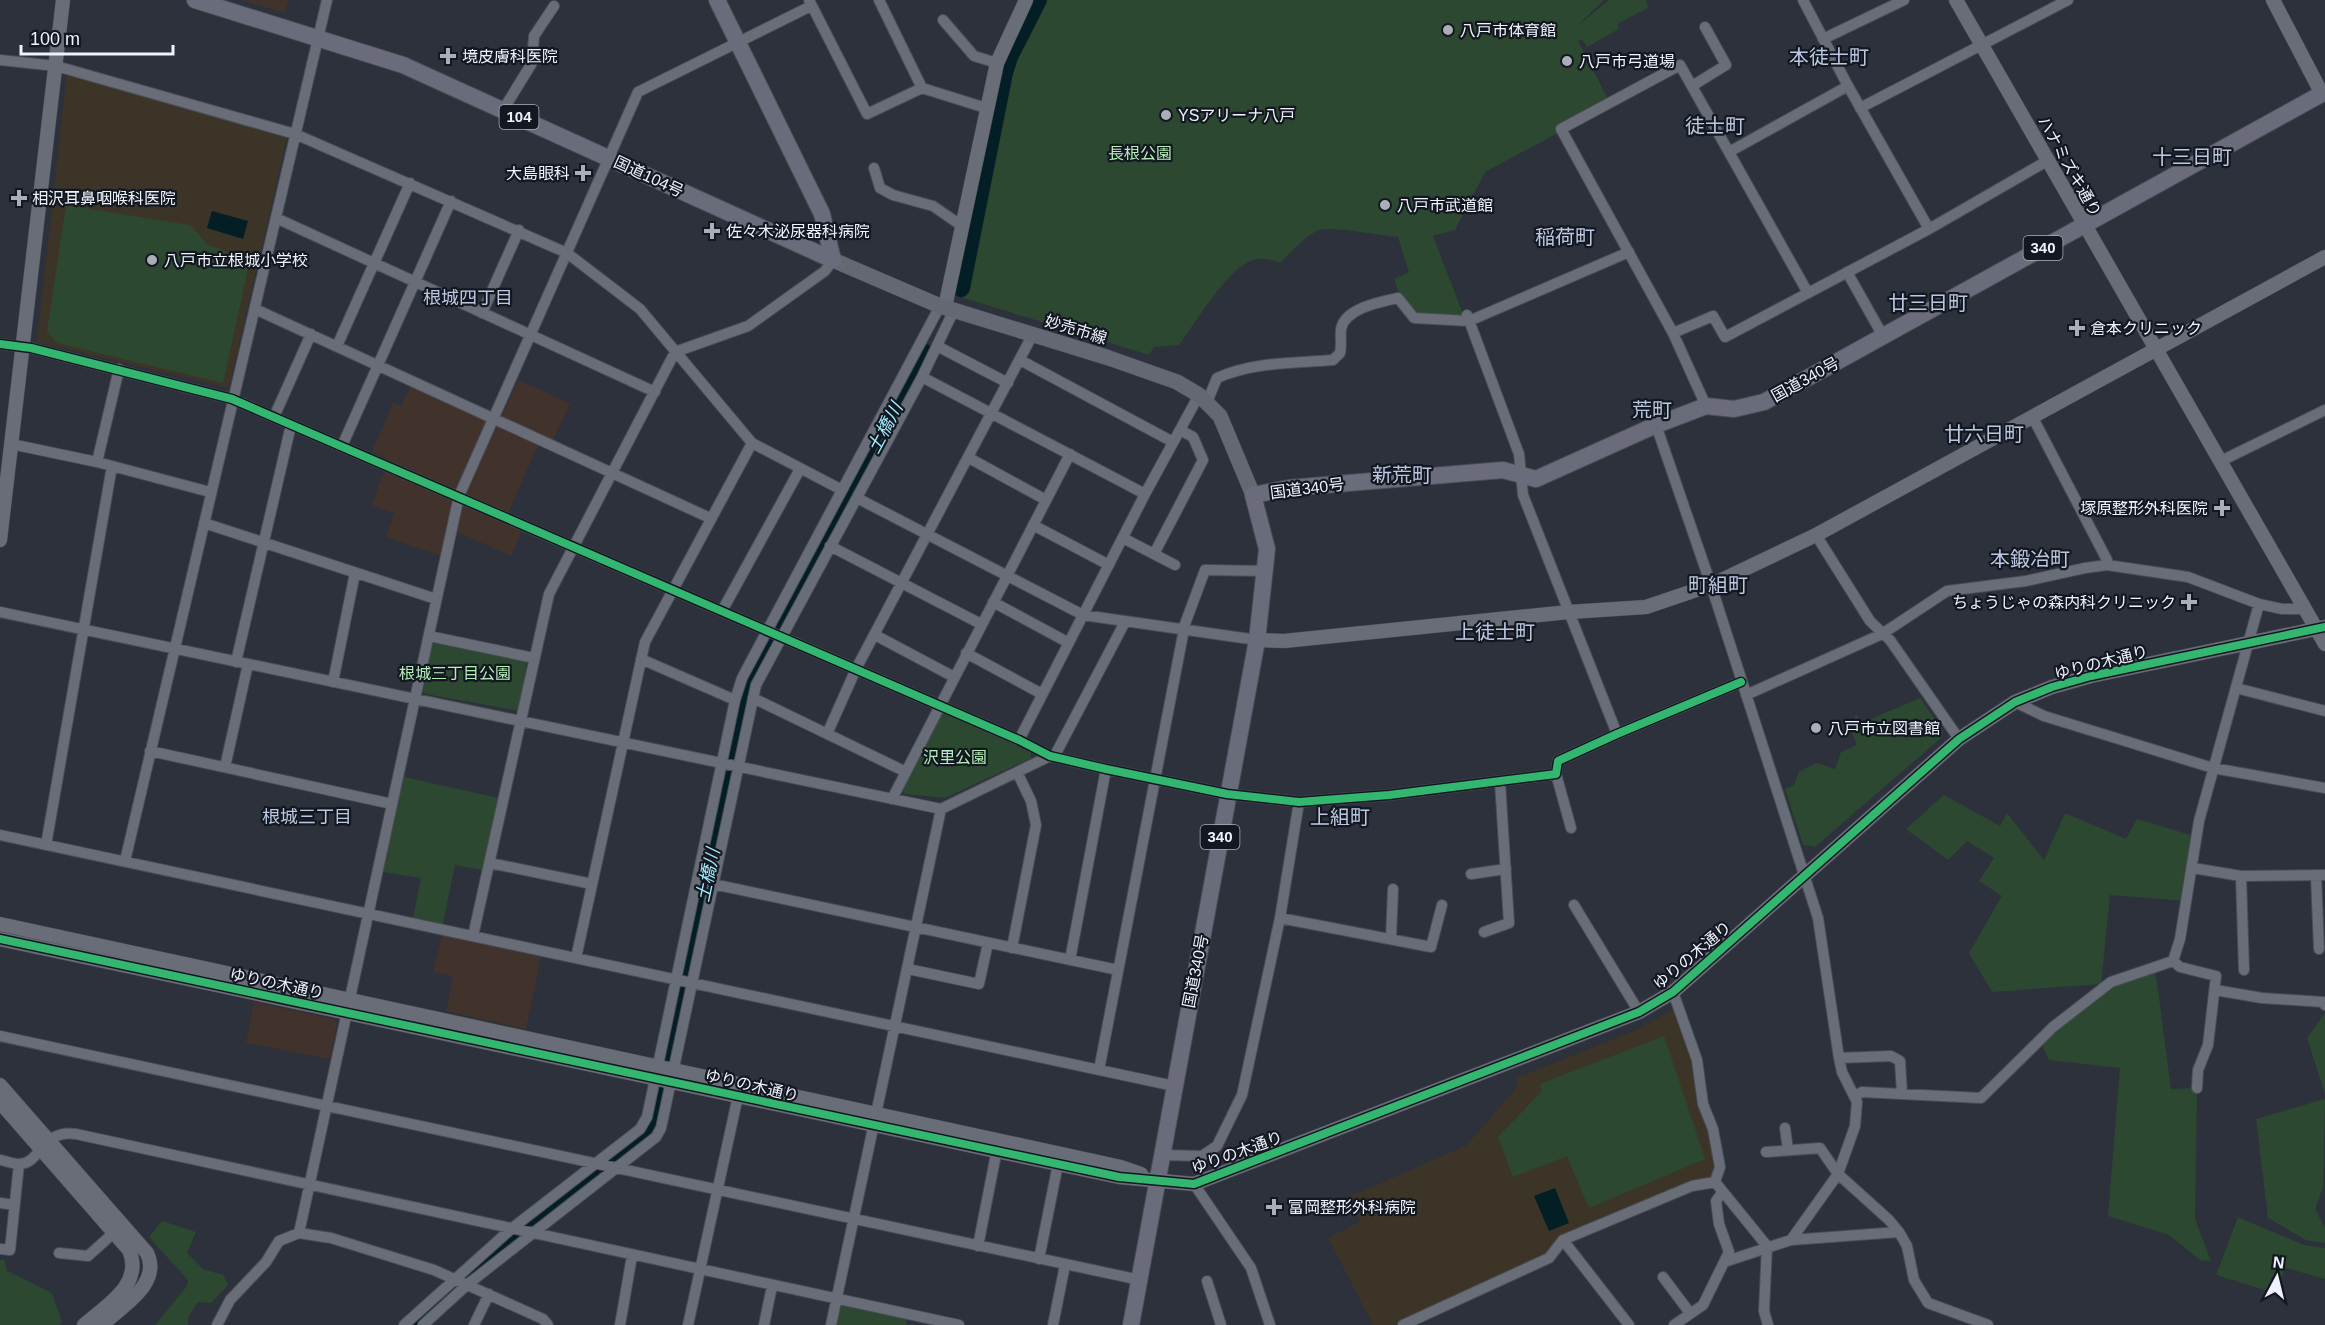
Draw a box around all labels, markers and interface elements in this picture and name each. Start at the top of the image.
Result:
scale bar [21,18,172,56]
place label: 八戸市体育館 [1460,22,1556,39]
marker: 八戸市体育館 [1441,23,1455,37]
text: 100 m [30,29,80,49]
district label: 本徒士町 [1789,46,1869,68]
marker: 境皮膚科医院 [439,47,457,65]
place label: 境皮膚科医院 [462,48,558,65]
place label: 八戸市弓道場 [1579,53,1675,70]
marker: 八戸市弓道場 [1560,54,1574,68]
road number: 104 [500,105,538,129]
place label: YSアリーナ八戸 [1178,107,1295,124]
marker: YSアリーナ八戸 [1159,108,1173,122]
street label: ハナミズキ通り [2035,113,2104,219]
district label: 徒士町 [1685,115,1745,137]
park label: 長根公園 [1108,145,1172,162]
district label: 十三日町 [2152,146,2232,168]
street label: 国道104号 [611,153,686,200]
marker: 大島眼科 [574,164,592,182]
place label: 大島眼科 [506,165,570,182]
marker: 相沢耳鼻咽喉科医院 [10,189,28,207]
place label: 相沢耳鼻咽喉科医院 [32,190,176,207]
place label: 八戸市武道館 [1397,197,1493,214]
marker: 八戸市武道館 [1378,198,1392,212]
marker: 佐々木泌尿器科病院 [703,222,721,240]
place label: 佐々木泌尿器科病院 [726,223,870,240]
district label: 稲荷町 [1535,226,1595,248]
road number: 340 [2024,236,2062,260]
place label: 八戸市立根城小学校 [164,252,308,269]
marker: 八戸市立根城小学校 [145,253,159,267]
district label: 根城四丁目 [423,288,513,308]
district label: 廿三日町 [1888,292,1968,314]
street label: 妙売市線 [1043,312,1109,347]
marker: 倉本クリニック [2068,319,2086,337]
place label: 倉本クリニック [2090,320,2202,337]
street label: 国道340号 [1768,354,1842,405]
water label: 土橋川 [863,398,907,457]
district label: 荒町 [1632,399,1672,421]
district label: 廿六日町 [1944,423,2024,445]
district label: 新荒町 [1372,464,1432,486]
street label: 国道340号 [1269,476,1345,501]
marker: 塚原整形外科医院 [2213,499,2231,517]
place label: 塚原整形外科医院 [2080,500,2208,517]
district label: 本鍛冶町 [1990,548,2070,570]
district label: 町組町 [1688,574,1748,596]
marker: ちょうじゃの森内科クリニック [2180,593,2198,611]
place label: ちょうじゃの森内科クリニック [1952,594,2176,611]
district label: 上徒士町 [1455,621,1535,643]
street label: ゆりの木通り [2052,643,2150,682]
park label: 根城三丁目公園 [399,665,511,682]
place label: 八戸市立図書館 [1828,720,1940,737]
marker: 八戸市立図書館 [1809,721,1823,735]
park label: 沢里公園 [923,749,987,766]
district label: 上組町 [1310,806,1370,828]
district label: 根城三丁目 [262,807,352,827]
road number: 340 [1200,825,1240,849]
water label: 土橋川 [693,845,724,903]
street label: ゆりの木通り [1650,918,1735,993]
street label: 国道340号 [1180,933,1211,1009]
street label: ゆりの木通り [228,965,326,1002]
street label: ゆりの木通り [703,1066,801,1105]
street label: ゆりの木通り [1189,1128,1285,1177]
marker: 富岡整形外科病院 [1265,1198,1283,1216]
place label: 富岡整形外科病院 [1288,1199,1416,1216]
north arrow [2247,1247,2307,1307]
text: N [2272,1253,2286,1272]

